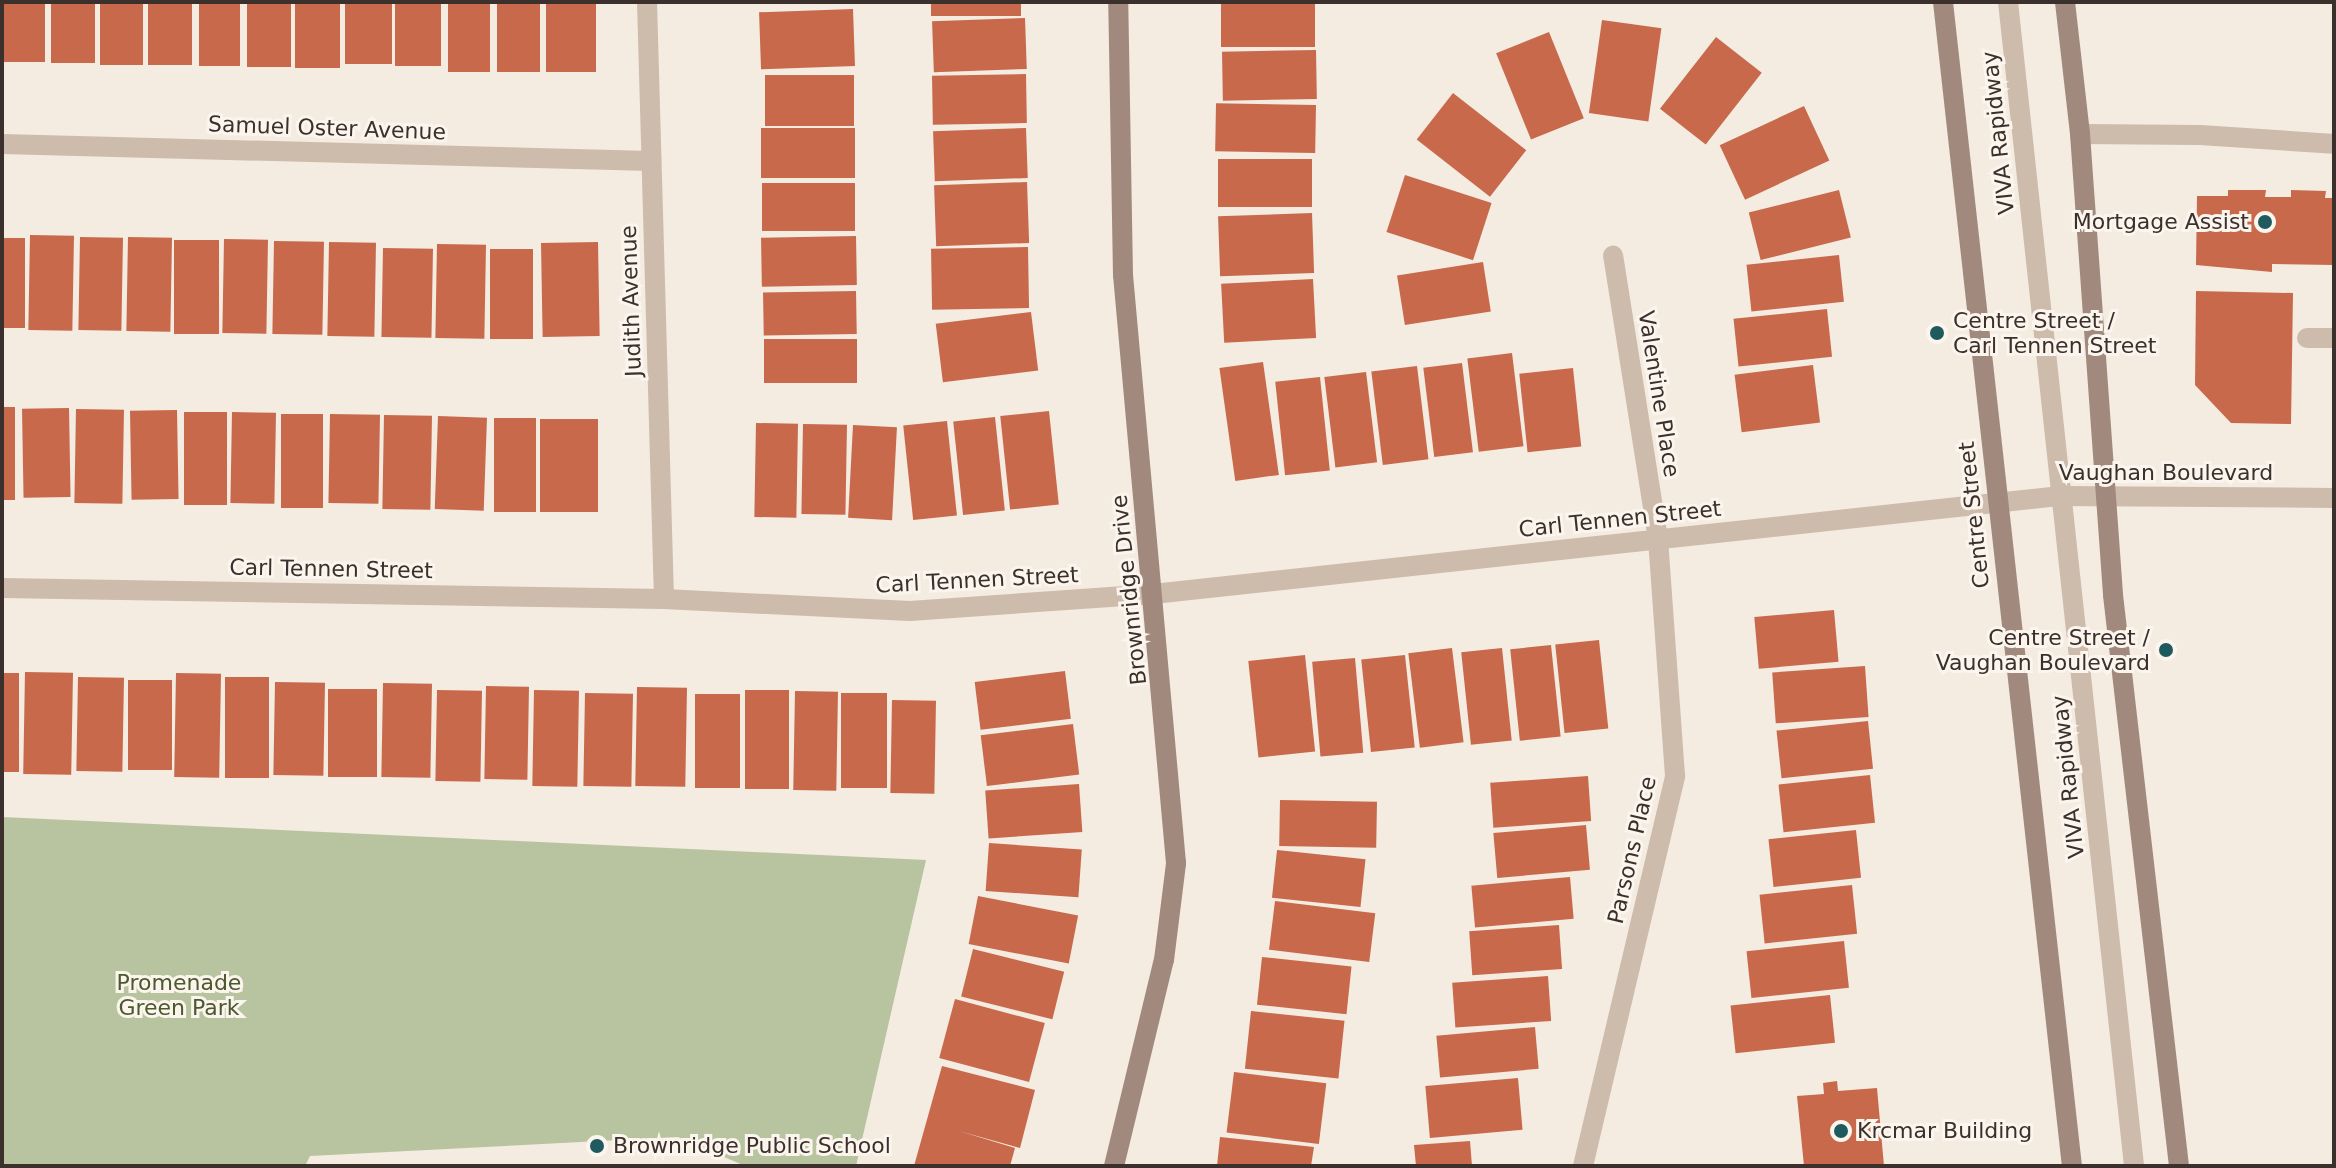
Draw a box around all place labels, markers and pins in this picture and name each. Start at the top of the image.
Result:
place label: Mortgage Assist [2073,209,2249,235]
marker: Mortgage Assist [2256,213,2274,231]
place label: Centre Street / Carl Tennen Street [1953,307,2156,358]
marker: Centre Street / Carl Tennen Street [1928,324,1946,342]
place label: Centre Street / Vaughan Boulevard [1936,624,2150,676]
marker: Centre Street / Vaughan Boulevard [2157,641,2175,659]
place label: Krcmar Building [1857,1118,2032,1144]
marker: Krcmar Building [1832,1122,1850,1140]
place label: Brownridge Public School [613,1133,891,1159]
marker: Brownridge Public School [588,1137,606,1155]

